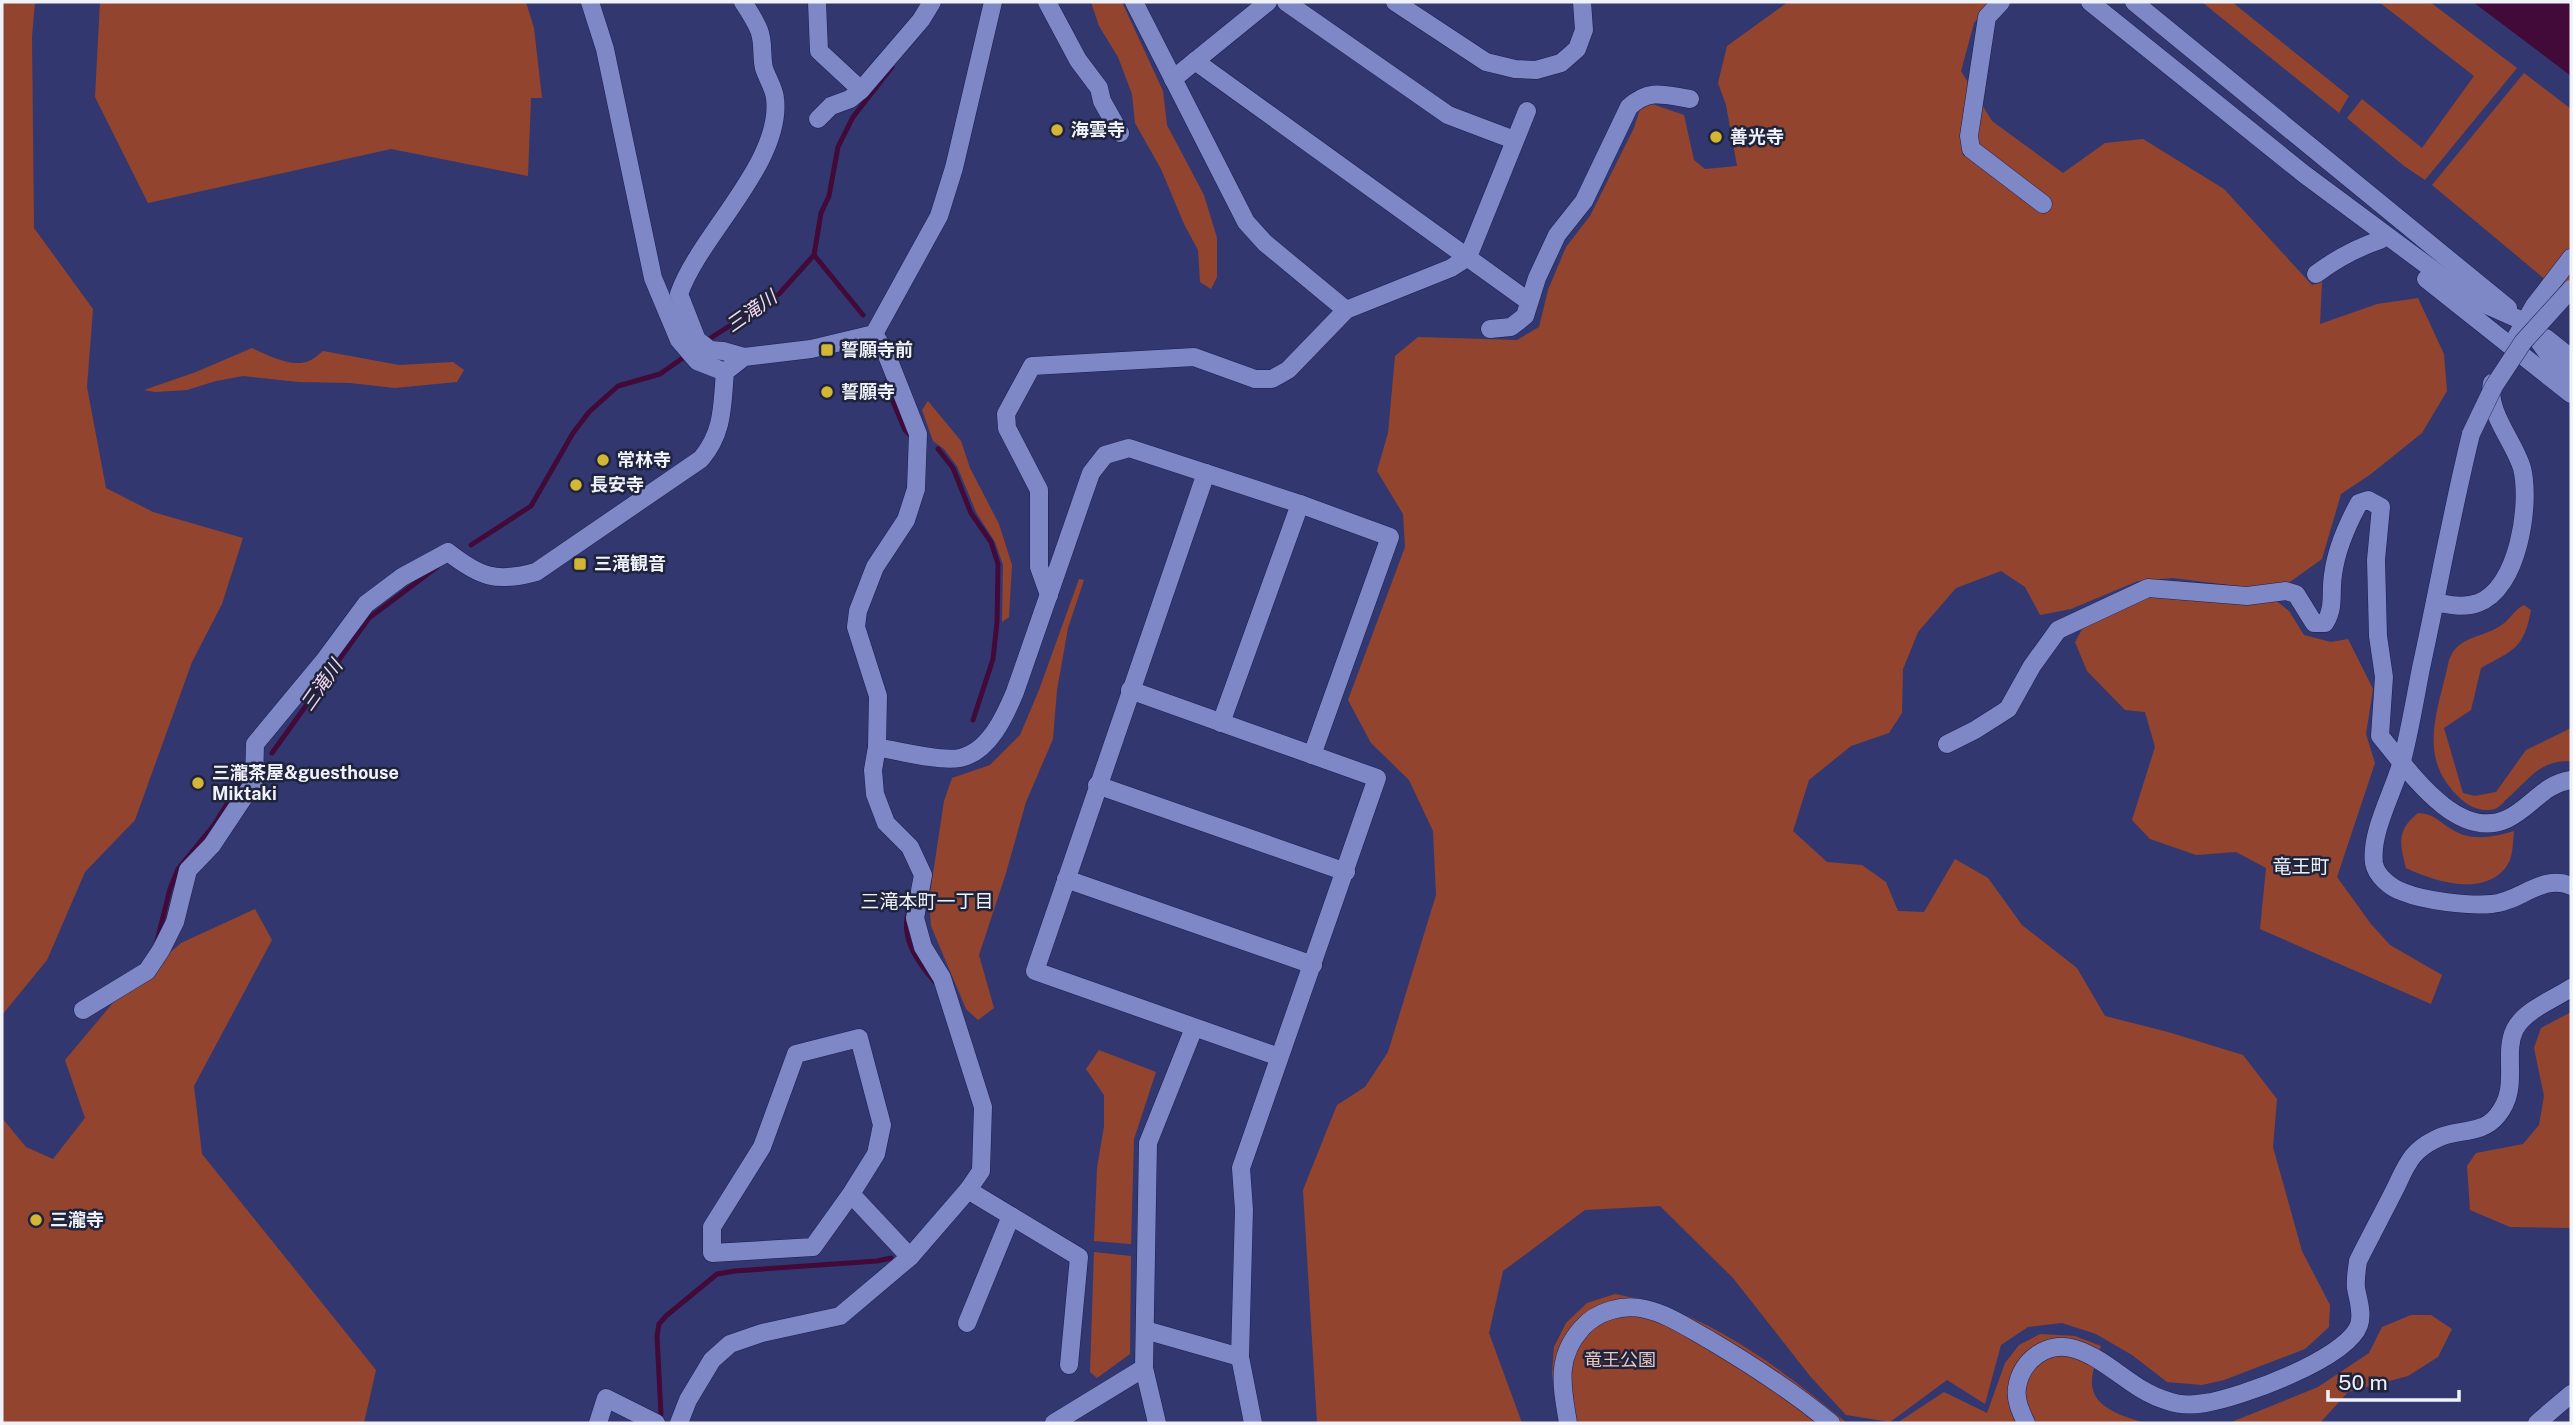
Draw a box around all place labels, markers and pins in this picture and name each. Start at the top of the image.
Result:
place label: 海雲寺 [1071,119,1125,140]
marker: 海雲寺 [1049,122,1065,138]
place label: 善光寺 [1730,126,1784,147]
marker: 善光寺 [1708,129,1724,145]
place label: 誓願寺前 [841,339,913,360]
marker: 誓願寺前 [819,342,835,358]
place label: 誓願寺 [841,381,895,402]
marker: 誓願寺 [819,384,835,400]
place label: 常林寺 [617,449,671,470]
marker: 常林寺 [595,452,611,468]
place label: 長安寺 [590,474,644,495]
marker: 長安寺 [568,477,584,493]
place label: 三滝観音 [594,553,666,574]
marker: 三滝観音 [572,556,588,572]
place label: 三瀧茶屋&guesthouse Miktaki [212,762,399,804]
marker: 三瀧茶屋&guesthouse Miktaki [190,775,206,791]
place label: 三瀧寺 [50,1209,104,1230]
marker: 三瀧寺 [28,1212,44,1228]

